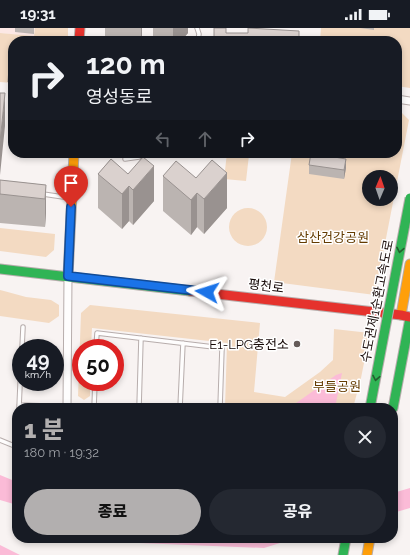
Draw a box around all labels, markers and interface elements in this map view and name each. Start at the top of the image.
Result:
text: 19:31 [20,5,56,23]
text: 120 m [86,48,166,81]
icon: right [20,52,72,104]
text: 영성동로 [86,86,152,107]
icon: left [152,128,174,150]
icon: ahead [194,128,216,150]
icon: right [236,128,258,150]
pin [54,166,88,207]
north arrow [362,170,398,206]
map controls [362,170,398,206]
icon: arrive [60,172,82,194]
park label: 삼산건강공원 [297,230,369,245]
street label: 수도권제1순환고속도로 [358,238,396,364]
one-way arrow [396,247,405,253]
position arrow [186,271,228,313]
street label: 평천로 [247,276,285,296]
place label: E1-LPG충전소 [209,337,289,352]
speed limit sign: 50 [72,339,124,391]
marker: E1-LPG충전소 [292,339,302,349]
text: 49 [26,348,50,372]
text: km/h [25,369,51,380]
one-way arrow [372,375,381,381]
park label: 부들공원 [313,379,361,394]
text: 1 분 [24,415,64,444]
button: close [344,416,386,458]
text: 180 m · 19:32 [24,445,99,460]
button: 종료 [24,489,201,535]
button: 공유 [209,489,386,535]

